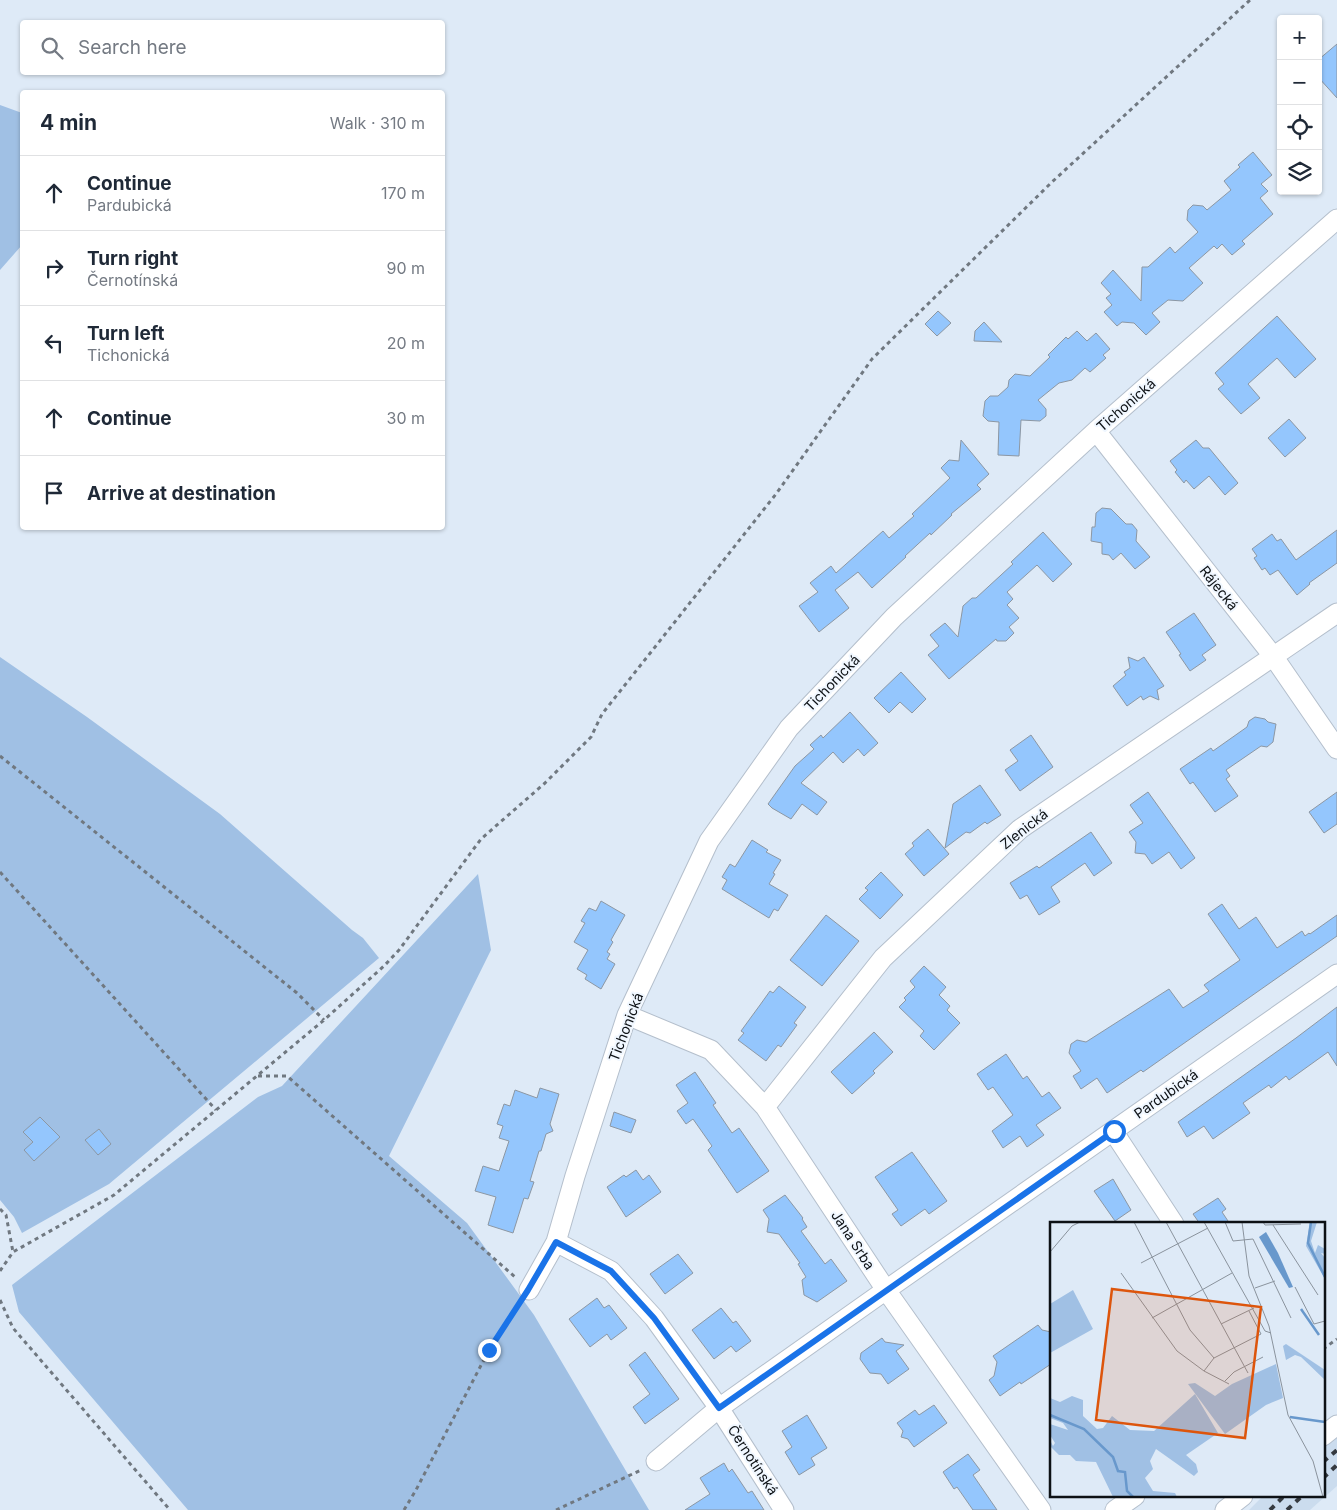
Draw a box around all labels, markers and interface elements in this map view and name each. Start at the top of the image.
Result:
map controls [1277,15,1322,195]
button: + [1277,15,1322,60]
search box [20,20,445,75]
icon: search [38,34,66,62]
text: Search here [78,36,187,59]
button: − [1277,60,1322,105]
button: locate [1277,105,1322,150]
text: 4 min [40,110,97,135]
text: Walk · 310 m [330,113,425,133]
button: layers [1277,150,1322,195]
text: Continue [87,172,172,195]
icon: ahead [40,179,68,207]
text: 170 m [381,183,425,203]
text: Pardubická [87,195,172,215]
text: Turn right [87,247,178,270]
icon: right [40,254,68,282]
text: 90 m [386,258,425,278]
text: Černotínská [87,270,178,290]
text: Turn left [87,322,165,345]
icon: left [40,329,68,357]
text: 20 m [387,333,425,353]
text: Tichonická [87,345,170,365]
street label: Tichonická [1093,374,1159,435]
icon: ahead [40,404,68,432]
text: Continue [87,407,172,430]
text: 30 m [387,408,425,428]
icon: arrive [40,479,68,507]
text: Arrive at destination [87,482,276,505]
street label: Rájecká [1197,562,1242,613]
street label: Tichonická [800,651,863,715]
street label: Zlenická [997,805,1051,852]
street label: Tichonická [605,990,646,1064]
street label: Pardubická [1130,1065,1201,1122]
route start [1103,1120,1126,1143]
street label: Jana Srba [828,1207,879,1272]
inset map [1050,1222,1324,1498]
route end [478,1339,501,1362]
street label: Černotínská [725,1422,782,1498]

